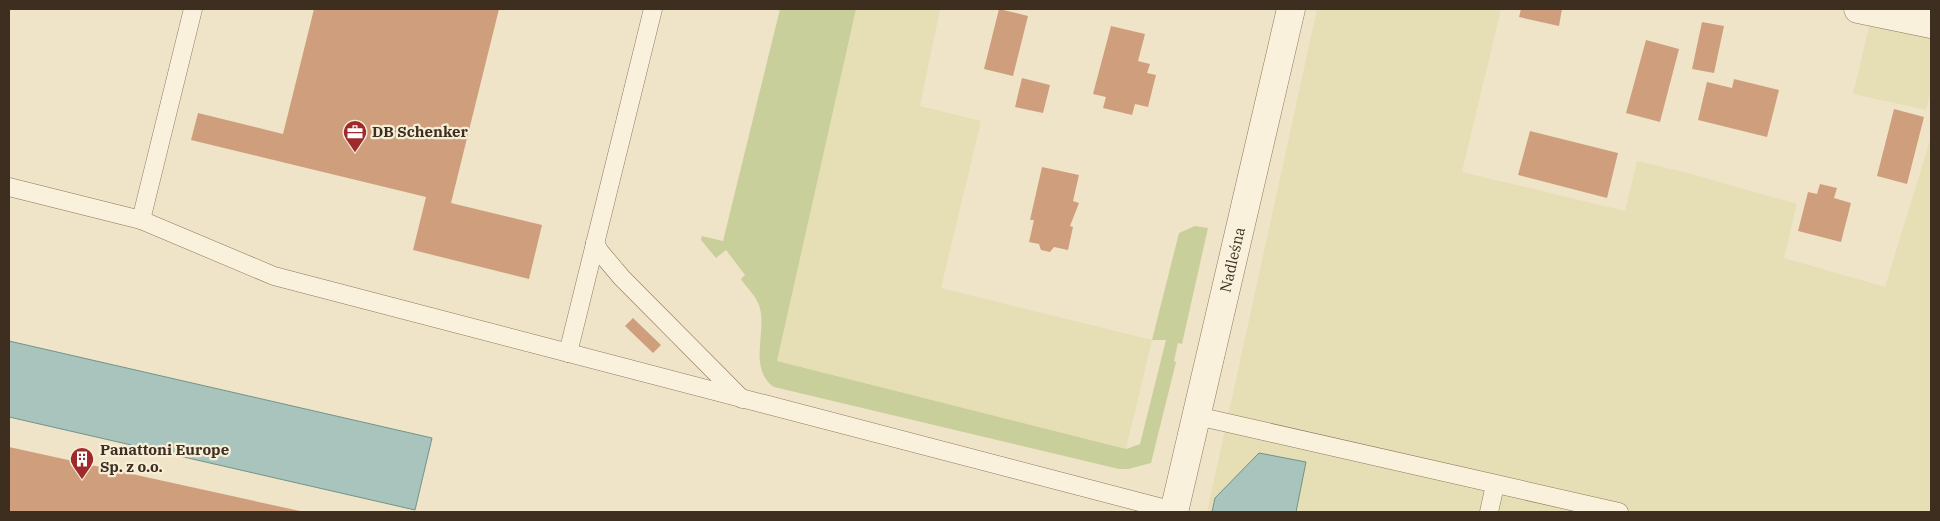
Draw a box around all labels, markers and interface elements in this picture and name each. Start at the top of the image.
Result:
office icon: DB Schenker [342,119,368,153]
place label: DB Schenker [372,122,469,141]
street label: Nadleśna [1215,225,1249,294]
place label: Panattoni Europe Sp. z o.o. [100,440,229,476]
building icon: Panattoni Europe Sp. z o.o. [69,446,95,480]

